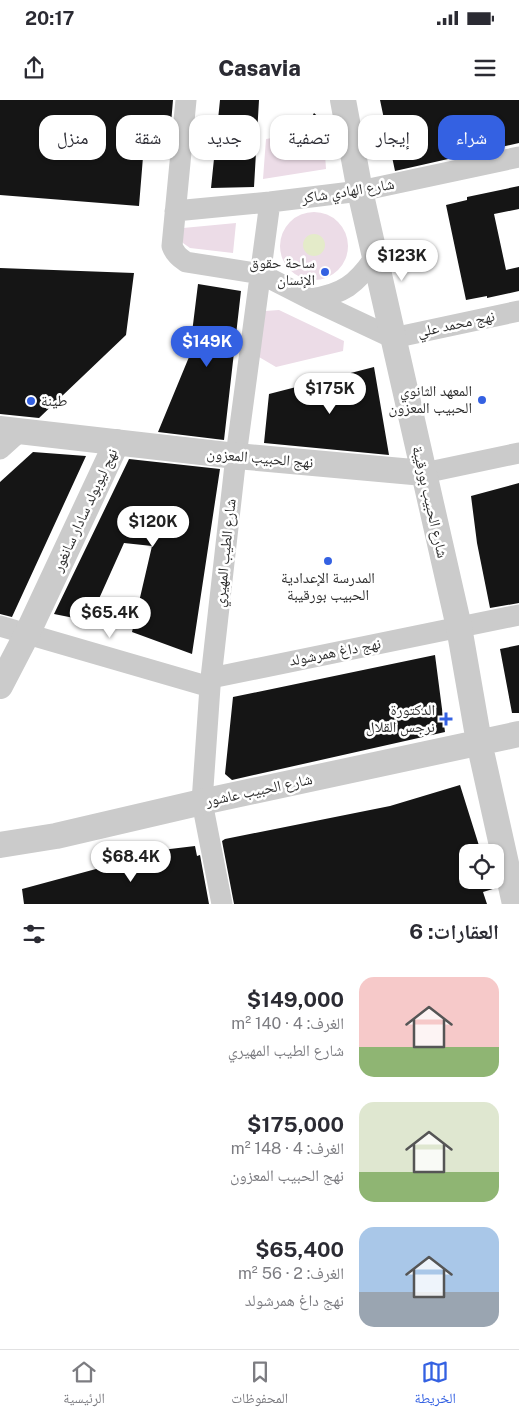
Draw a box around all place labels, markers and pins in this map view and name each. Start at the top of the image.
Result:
pin: $123K [367,240,437,282]
place label: ساحة حقوق الإنسان [249,254,315,290]
marker: ساحة حقوق الإنسان [319,266,331,278]
pin: $149K [172,326,242,368]
pin: $175K [295,372,365,415]
place label: المعهد الثانوي الحبيب المعزون [389,382,472,418]
place label: طينة [41,392,68,409]
marker: المعهد الثانوي الحبيب المعزون [476,394,488,406]
marker: طينة [25,395,37,407]
pin: $120K [118,506,188,548]
marker: المدرسة الإعدادية الحبيب بورقيبة [322,555,334,567]
place label: المدرسة الإعدادية الحبيب بورقيبة [281,569,375,604]
pin: $65.4K [69,596,151,639]
place label: الدكتورة نرجس القلال [366,701,435,737]
marker: الدكتورة نرجس القلال [439,712,453,726]
pin: $68.4K [90,840,172,883]

